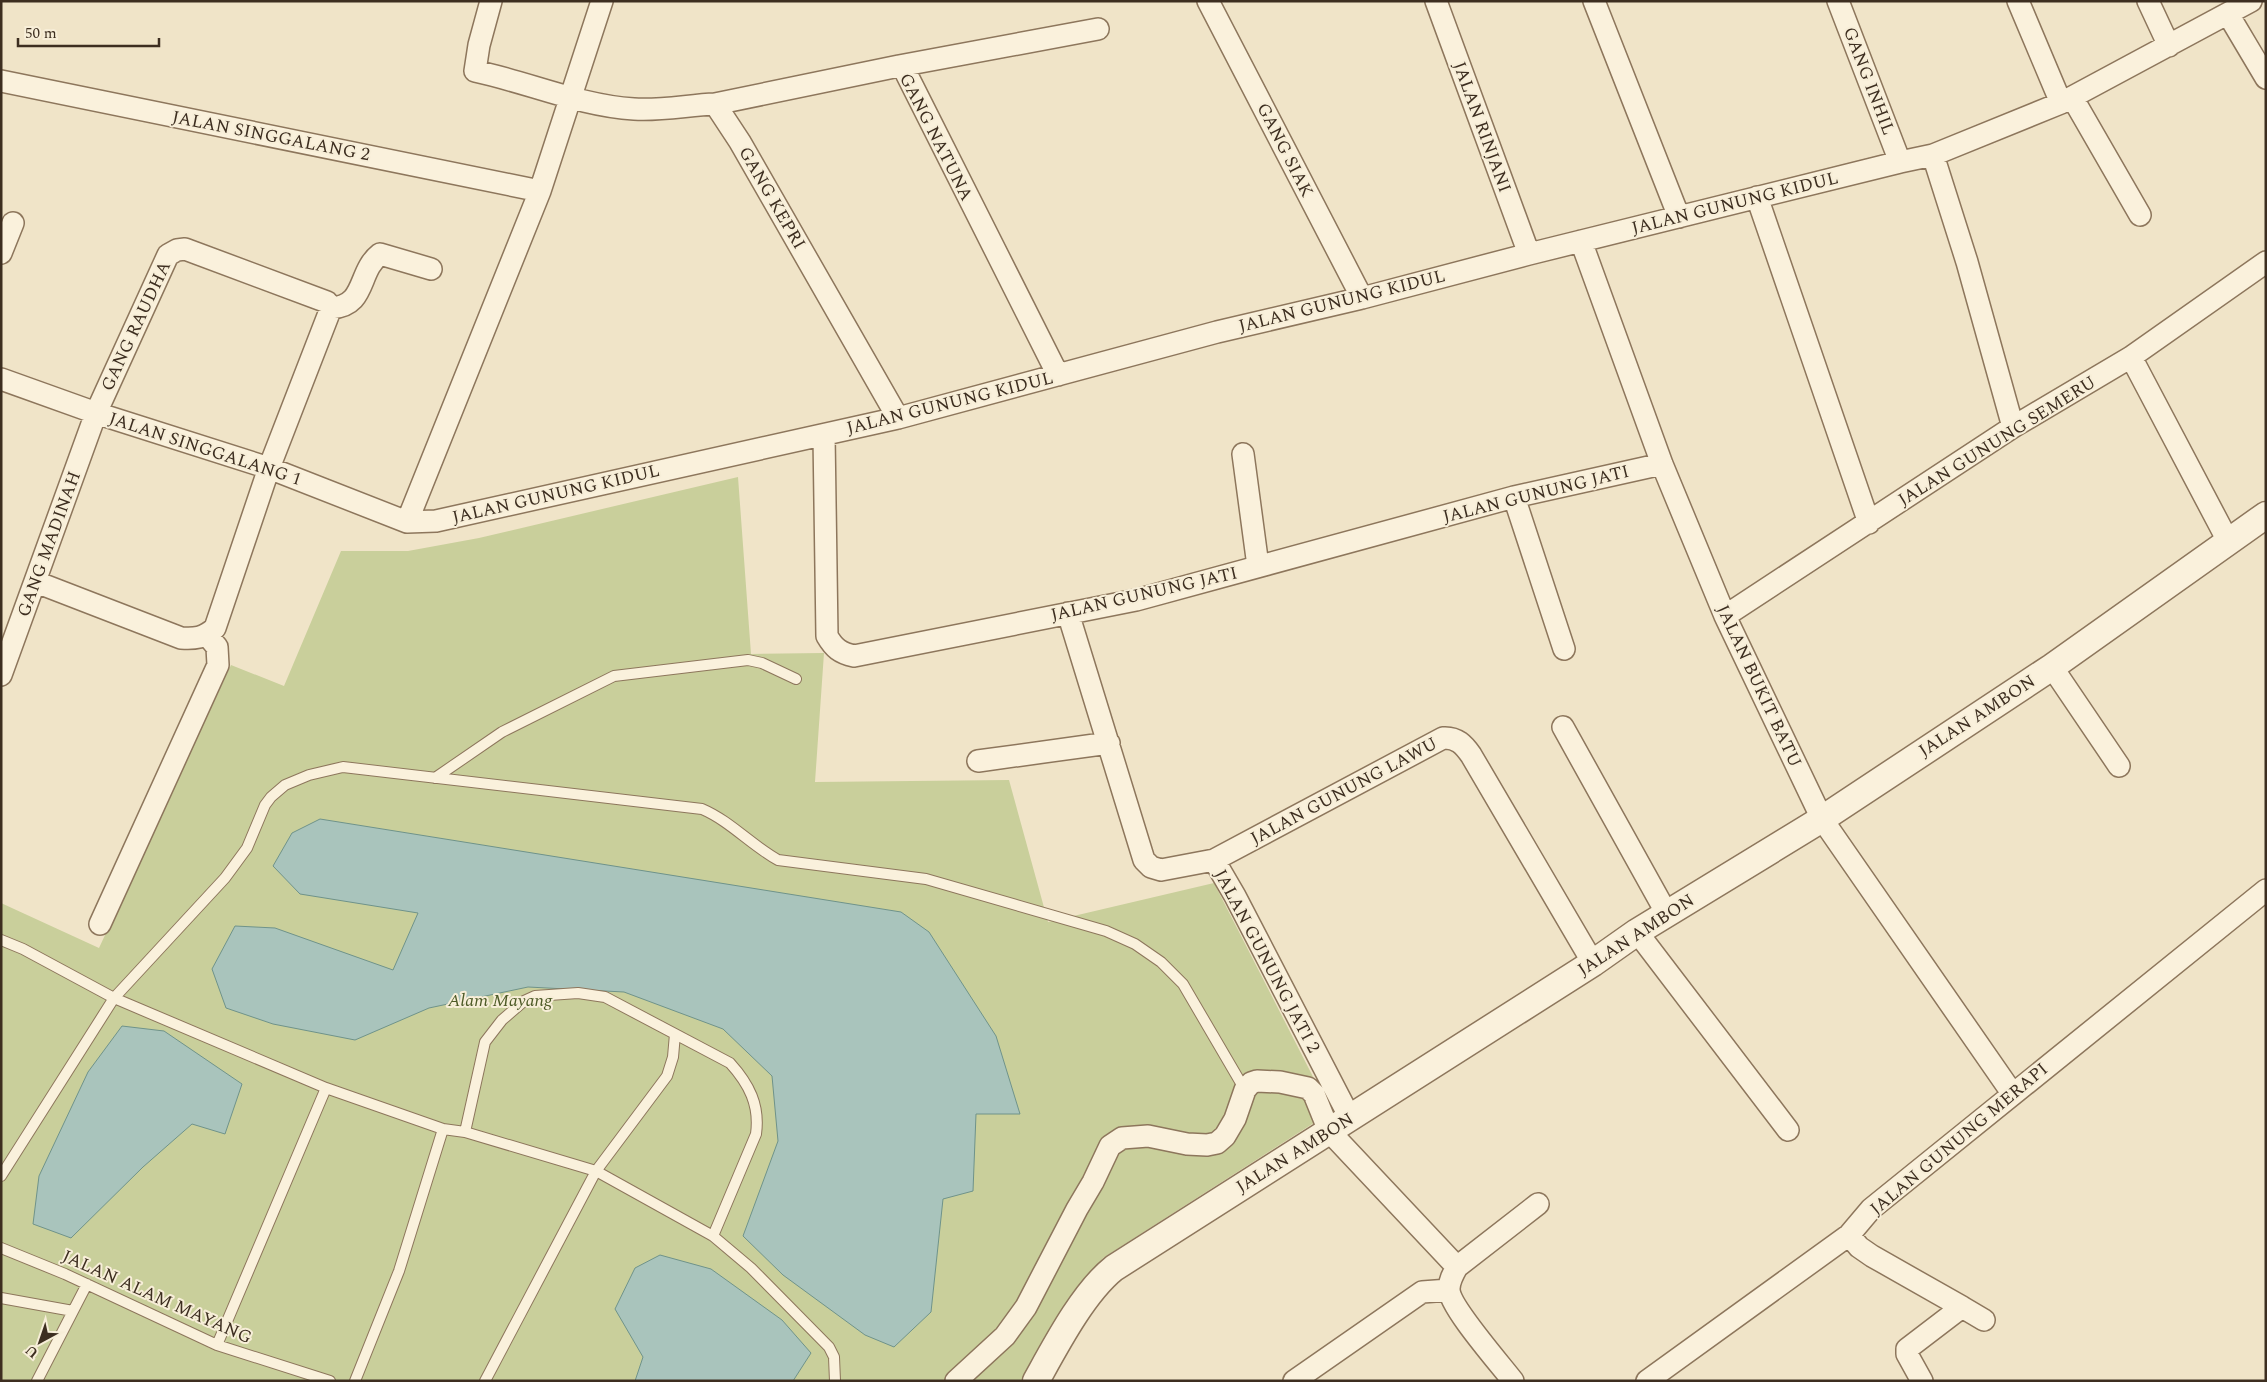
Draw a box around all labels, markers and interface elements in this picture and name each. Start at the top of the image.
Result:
scale bar [18,15,159,47]
text: 50 m [25,22,57,45]
street label: GANG INHIL [1836,23,1902,139]
street label: JALAN RINJANI [1446,58,1518,196]
street label: GANG NATUNA [892,68,980,206]
street label: GANG SIAK [1250,98,1320,202]
street label: JALAN SINGGALANG 2 [170,104,372,168]
street label: GANG KEPRI [732,142,812,254]
street label: JALAN GUNUNG KIDUL [1629,164,1841,242]
street label: GANG RAUDHA [94,256,178,396]
street label: JALAN GUNUNG KIDUL [1236,262,1448,340]
street label: JALAN GUNUNG KIDUL [844,364,1056,442]
street label: JALAN GUNUNG SEMERU [1893,369,2101,513]
street label: JALAN SINGGALANG 1 [105,405,305,493]
street label: JALAN GUNUNG KIDUL [449,457,663,531]
street label: JALAN GUNUNG JATI [1440,458,1632,530]
street label: GANG MADINAH [10,467,88,621]
street label: JALAN GUNUNG JATI [1048,559,1240,629]
street label: JALAN BUKIT BATU [1709,600,1809,772]
street label: JALAN AMBON [1913,668,2041,764]
street label: JALAN GUNUNG LAWU [1246,730,1442,852]
street label: JALAN GUNUNG JATI 2 [1207,864,1327,1058]
street label: JALAN AMBON [1572,887,1700,983]
park label: Alam Mayang [447,987,553,1014]
street label: JALAN GUNUNG MERAPI [1864,1056,2054,1222]
street label: JALAN AMBON [1231,1106,1359,1200]
street label: JALAN ALAM MAYANG [58,1243,256,1351]
north arrow [15,1317,65,1367]
text: U [21,1340,43,1363]

